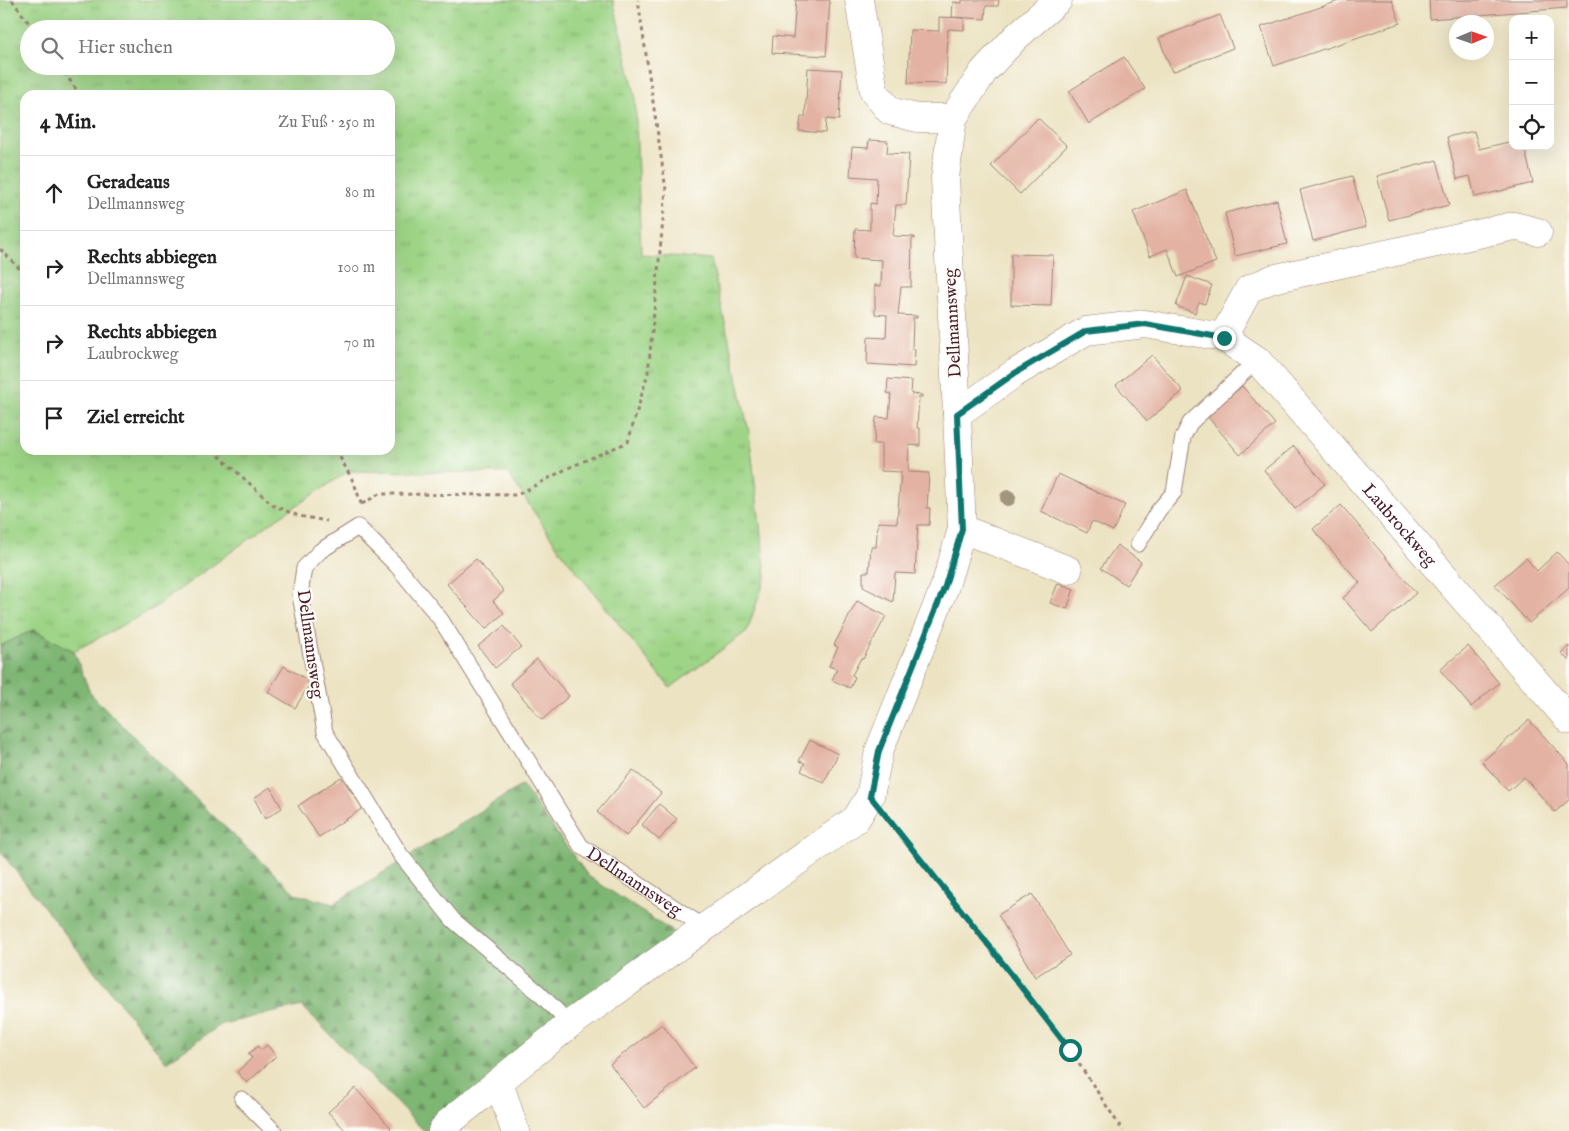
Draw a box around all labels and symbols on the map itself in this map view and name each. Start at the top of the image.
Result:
north arrow [1449,15,1494,60]
street label: Dellmannsweg [939,267,968,378]
route end [1213,327,1236,350]
street label: Laubrockweg [1356,479,1441,572]
street label: Dellmannsweg [291,588,329,700]
street label: Dellmannsweg [582,843,686,922]
route start [1059,1039,1082,1062]

